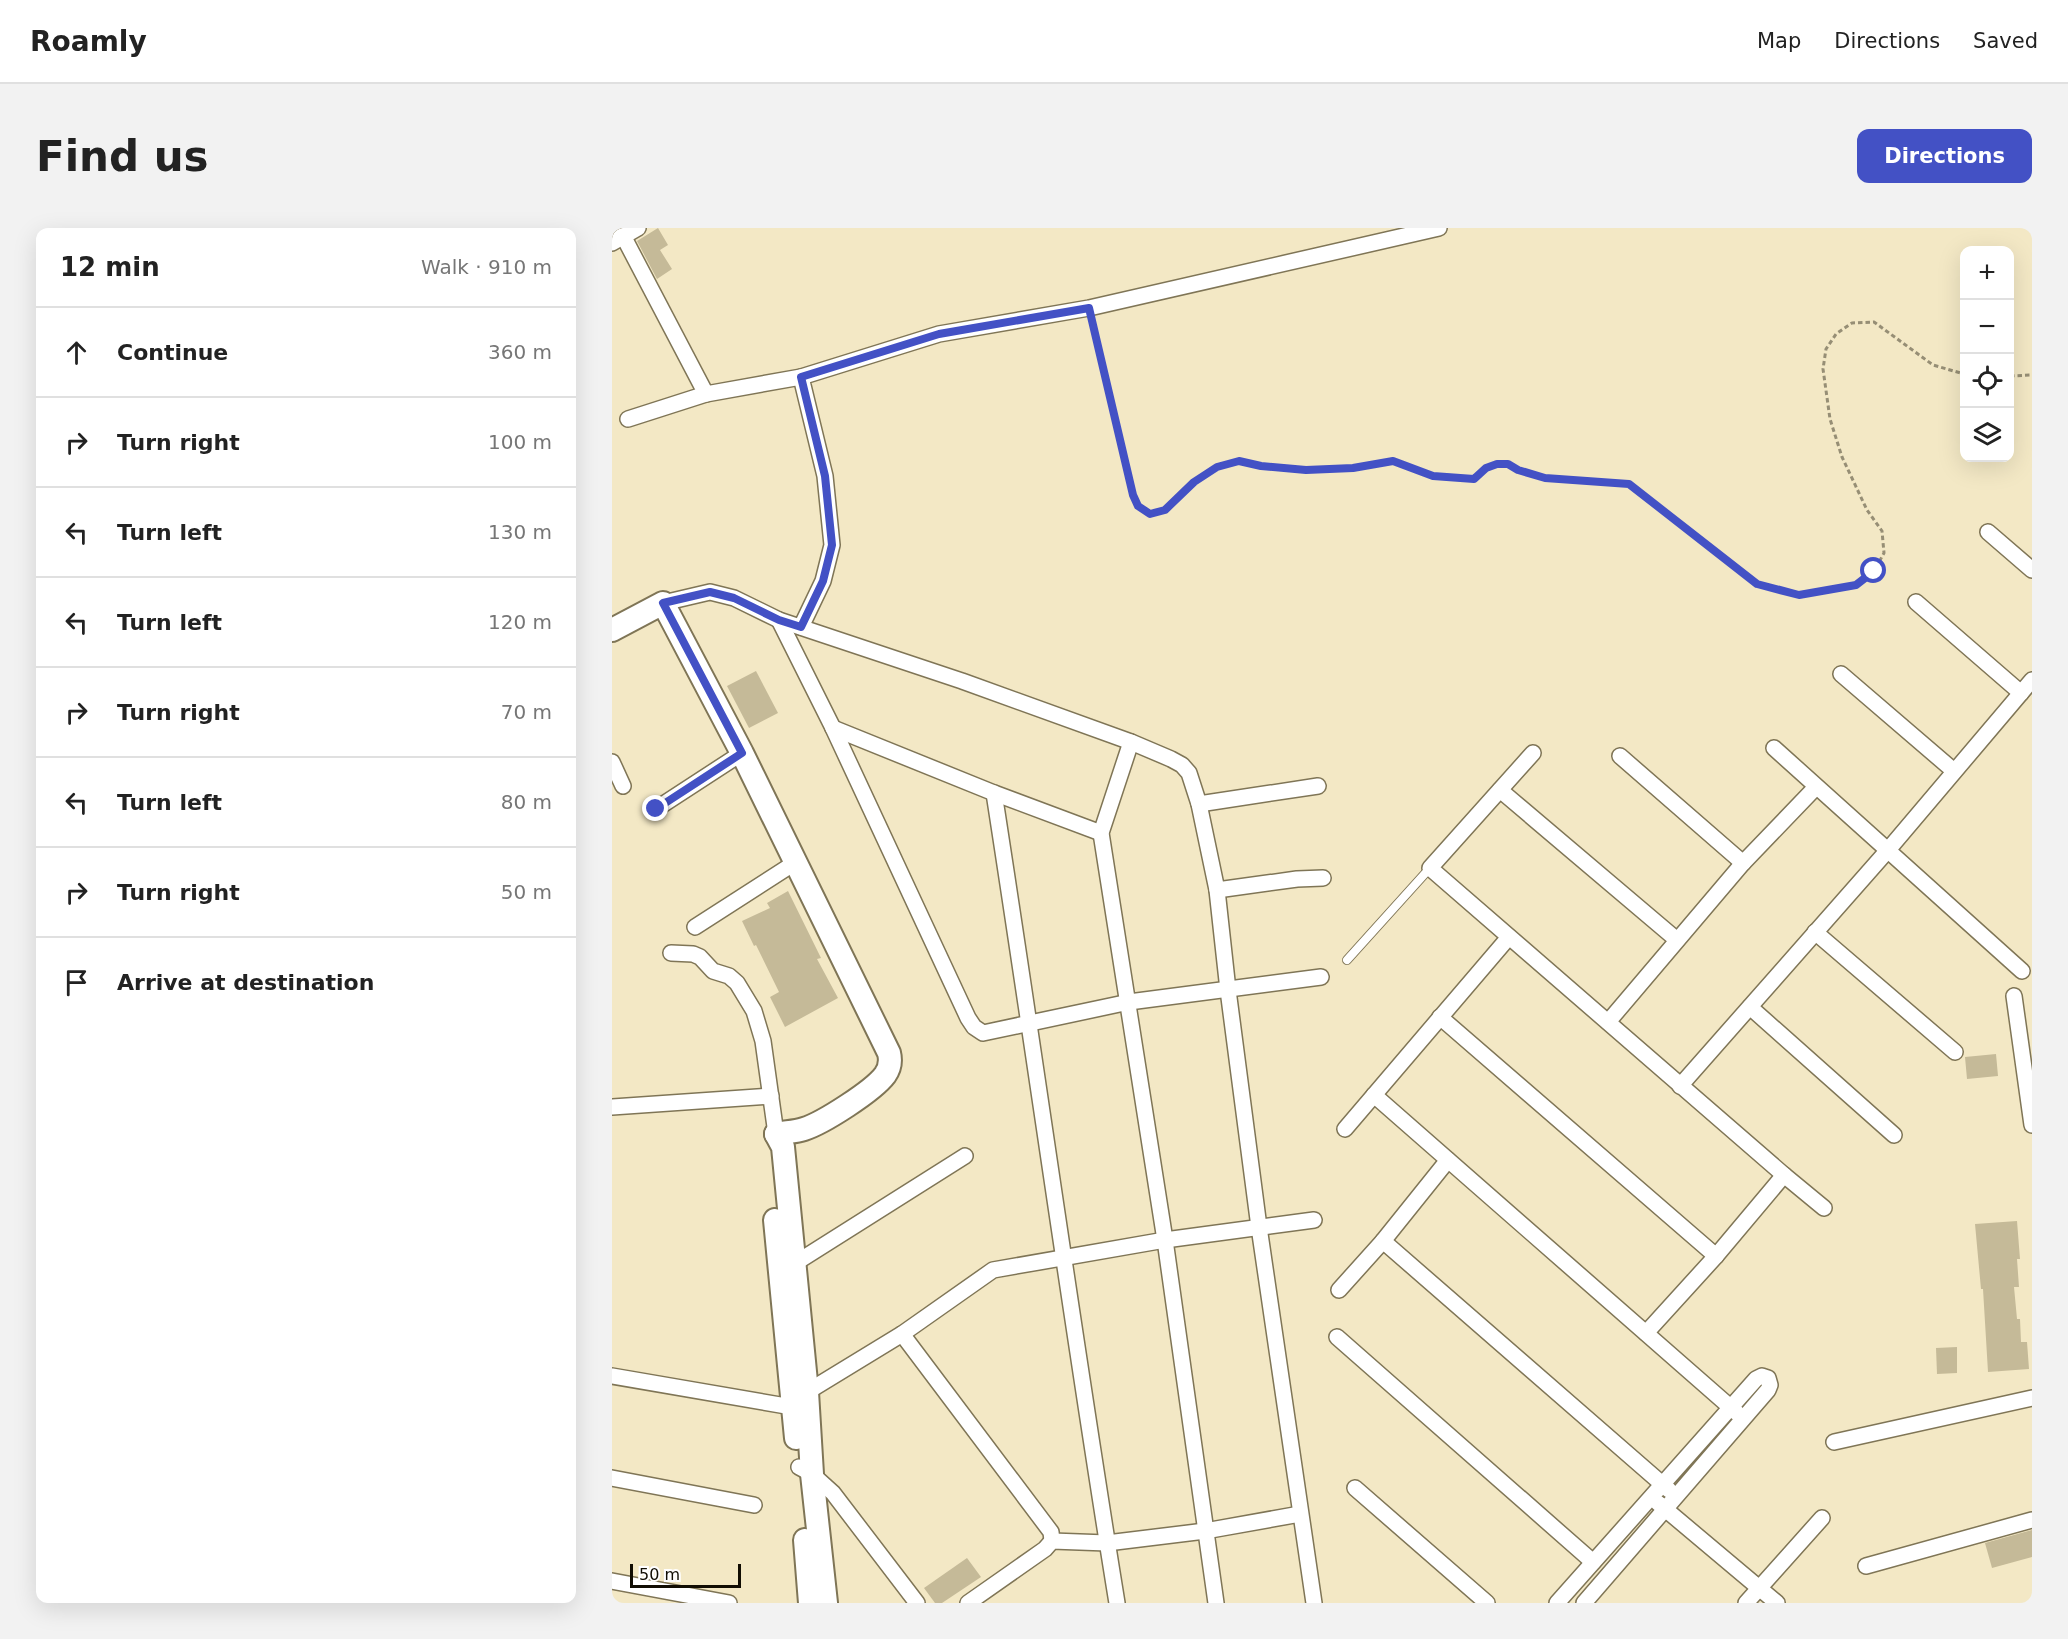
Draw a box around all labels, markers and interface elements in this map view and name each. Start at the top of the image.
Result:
text: Roamly [30,25,147,58]
text: Map [1757,29,1801,53]
text: Directions [1834,29,1940,53]
text: Saved [1973,29,2038,53]
button: Directions [1857,129,2032,183]
text: Find us [36,132,209,181]
map controls [1960,246,2014,462]
button: + [1960,246,2014,300]
text: 12 min [60,252,160,282]
text: Walk · 910 m [421,255,552,279]
button: − [1960,300,2014,354]
icon: ahead [60,336,93,369]
text: Continue [117,340,228,365]
text: 360 m [488,340,552,364]
button: locate [1960,354,2014,408]
button: layers [1960,408,2014,462]
icon: right [60,426,93,459]
text: Turn right [117,430,240,455]
text: 100 m [488,430,552,454]
icon: left [60,516,93,549]
text: Turn left [117,520,222,545]
text: 130 m [488,520,552,544]
route start [1860,557,1886,583]
icon: left [60,606,93,639]
text: Turn left [117,610,222,635]
text: 120 m [488,610,552,634]
icon: right [60,696,93,729]
text: Turn right [117,700,240,725]
text: 70 m [501,700,552,724]
icon: left [60,786,93,819]
text: Turn left [117,790,222,815]
text: 80 m [501,790,552,814]
route end [642,795,668,821]
icon: right [60,876,93,909]
text: Turn right [117,880,240,905]
text: 50 m [501,880,552,904]
icon: arrive [60,966,93,999]
text: Arrive at destination [117,970,374,995]
scale bar [630,1561,741,1588]
text: 50 m [639,1565,680,1584]

